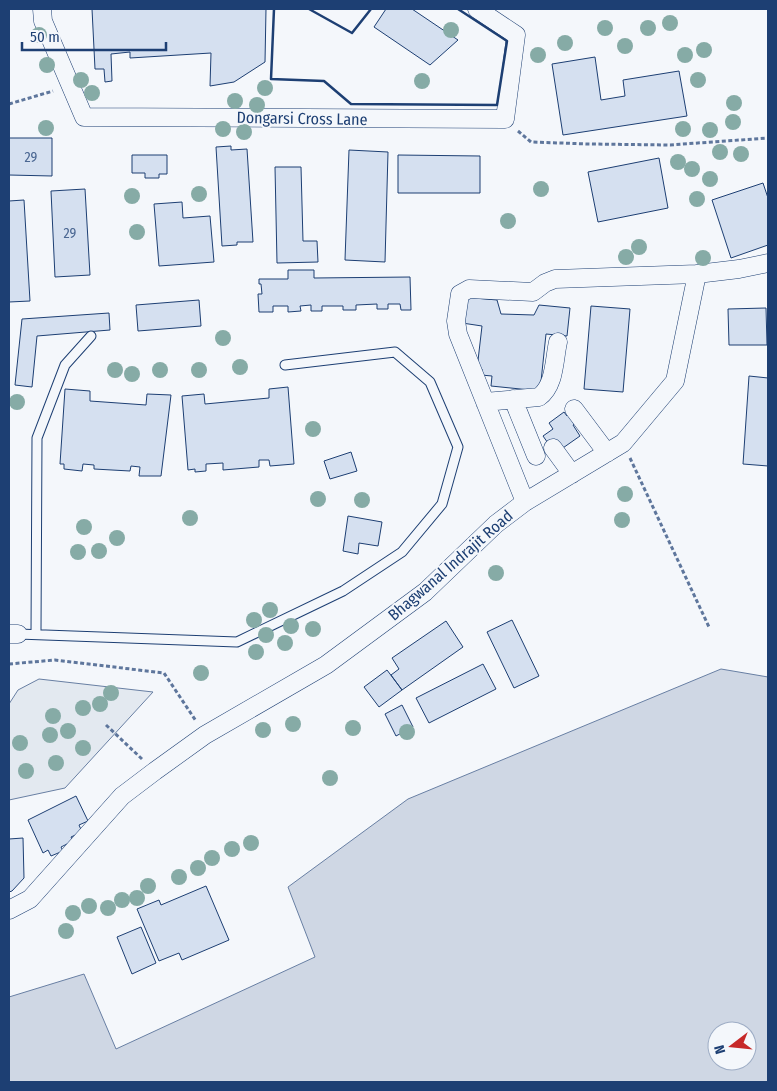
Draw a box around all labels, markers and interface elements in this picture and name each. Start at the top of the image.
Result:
scale bar [22,20,166,52]
text: 50 m [30,28,60,46]
street label: Dongarsi Cross Lane [236,108,368,129]
house number: 29 [25,149,38,166]
house number: 29 [64,225,77,242]
street label: Bhagwanal Indrajit Road [384,506,516,625]
north arrow [707,1021,757,1071]
text: N [711,1043,729,1056]

